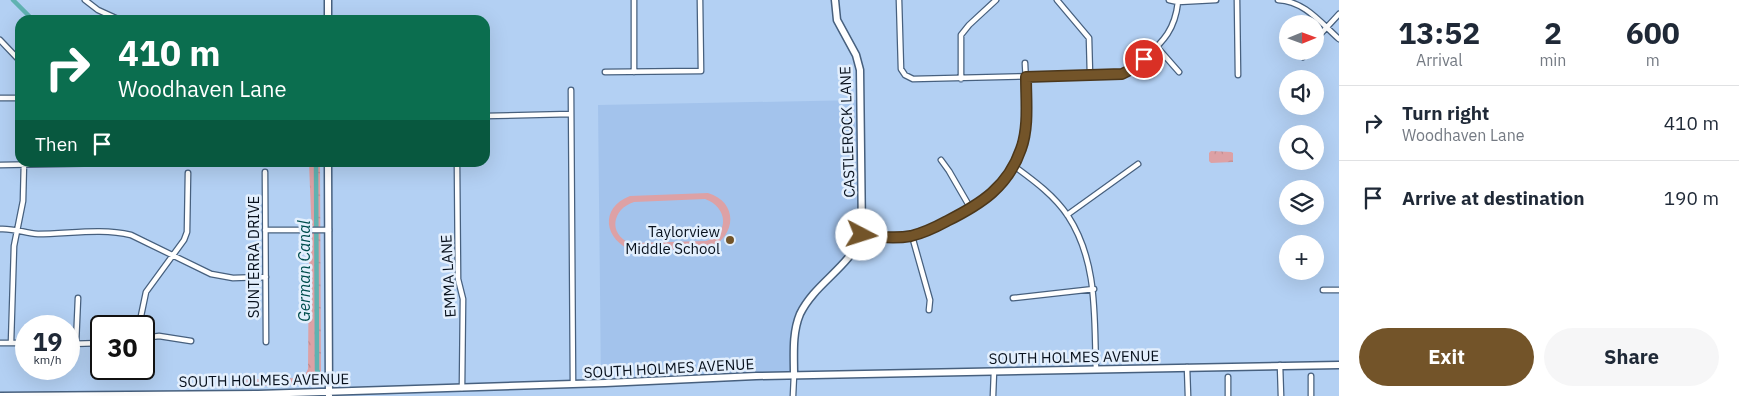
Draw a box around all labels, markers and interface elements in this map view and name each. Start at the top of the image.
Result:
text: 13:52 [1398,13,1480,52]
text: 2 [1544,13,1562,52]
text: 600 [1626,13,1680,52]
north arrow [1279,15,1324,60]
map controls [1279,15,1324,280]
text: 410 m [118,30,221,76]
icon: right [35,35,100,100]
pin [1123,38,1165,80]
icon: arrive [1130,45,1158,73]
text: Arrival [1416,50,1463,70]
text: min [1539,50,1566,70]
text: m [1646,50,1660,70]
street label: CASTLEROCK LANE [835,66,859,198]
button: sound [1279,70,1324,115]
text: Woodhaven Lane [118,74,286,103]
text: Turn right [1402,101,1489,125]
icon: right [1359,109,1387,137]
text: 410 m [1664,111,1719,135]
button: search [1279,125,1324,170]
text: Woodhaven Lane [1402,125,1525,145]
icon: arrive [88,130,116,158]
text: Then [35,132,78,156]
button: layers [1279,180,1324,225]
icon: arrive [1359,184,1387,212]
text: Arrive at destination [1402,186,1585,210]
text: 190 m [1664,186,1719,210]
street label: SUNTERRA DRIVE [244,196,263,318]
position arrow [835,208,887,260]
water label: German Canal [294,219,314,322]
place label: Taylorview Middle School [625,222,720,258]
street label: EMMA LANE [436,234,460,318]
marker: Taylorview Middle School [724,234,736,246]
button: + [1279,235,1324,280]
speed limit sign: 30 [90,315,155,380]
text: 19 [32,325,63,358]
button: Exit [1359,328,1534,386]
button: Share [1544,328,1719,386]
street label: SOUTH HOLMES AVENUE [989,346,1159,368]
text: km/h [33,352,62,367]
street label: SOUTH HOLMES AVENUE [583,354,755,382]
street label: SOUTH HOLMES AVENUE [179,369,349,391]

